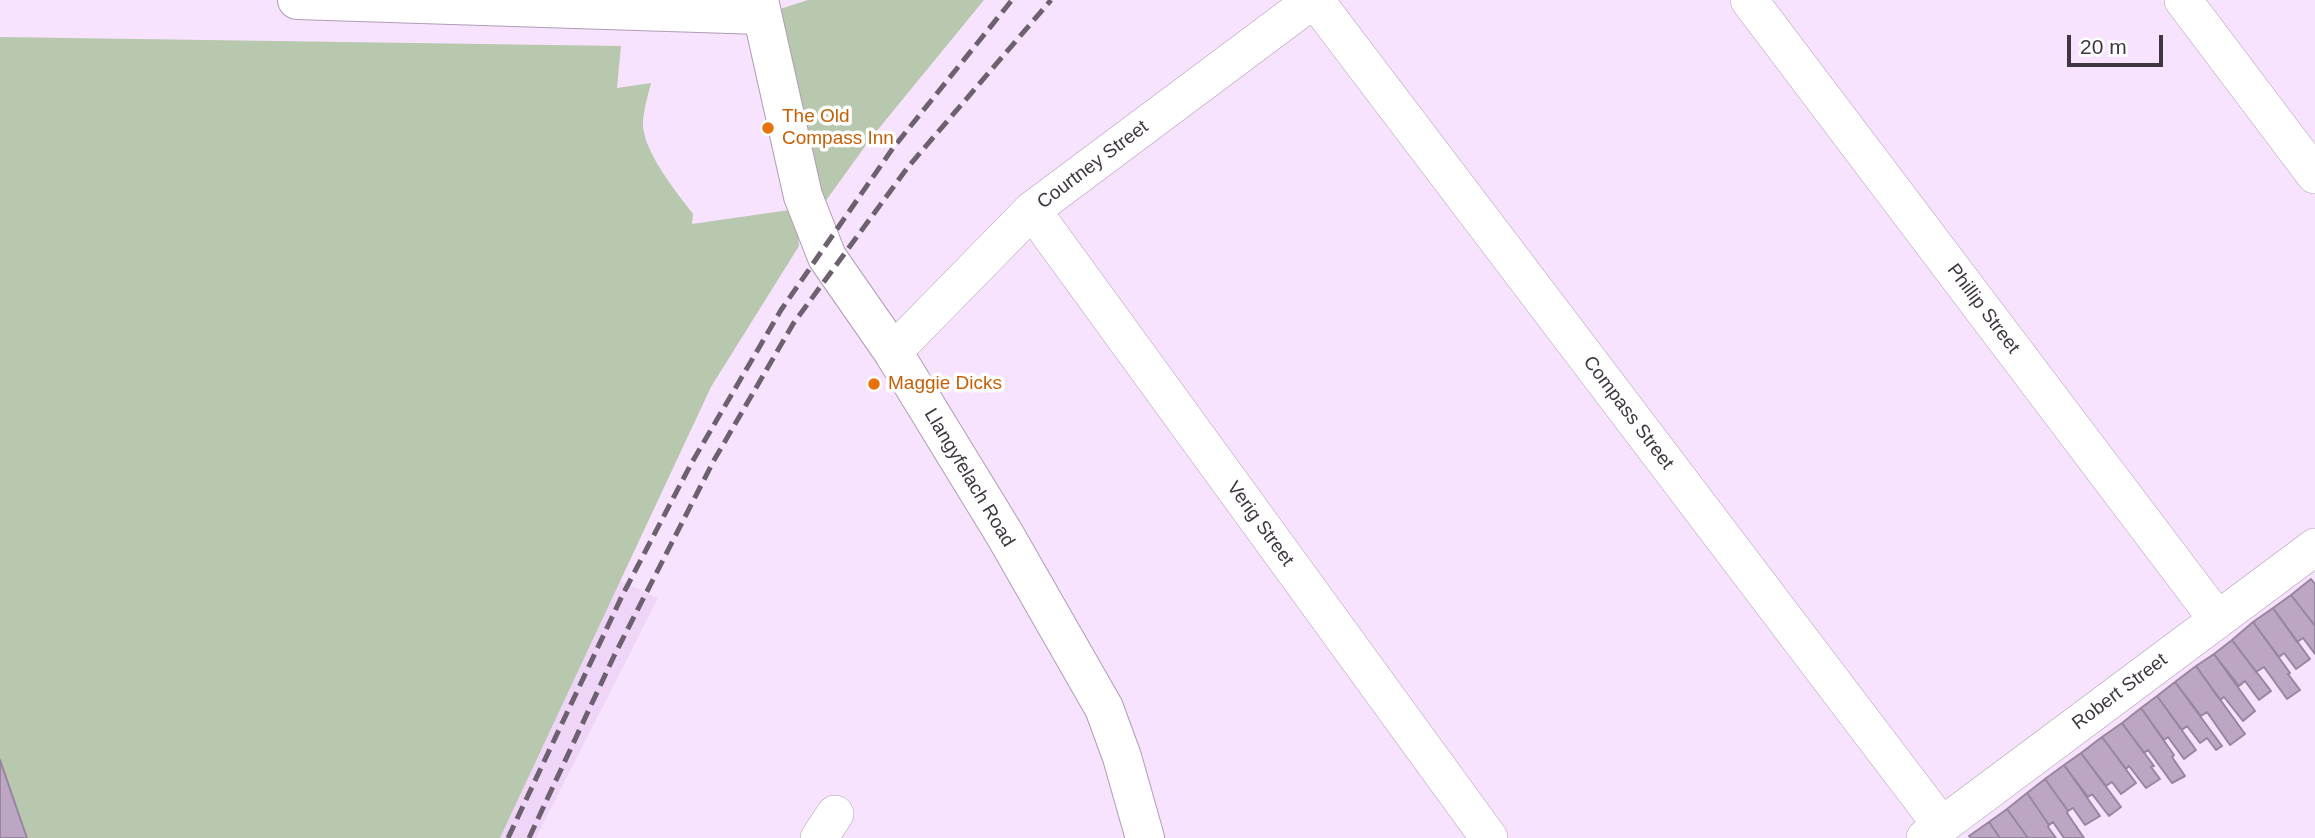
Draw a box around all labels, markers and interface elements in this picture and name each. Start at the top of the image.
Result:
scale bar [2070,21,2166,65]
text: 20 m [2080,35,2127,58]
place label: The Old Compass Inn [782,106,894,150]
street label: Courtney Street [1033,116,1153,214]
marker: The Old Compass Inn [760,120,776,136]
street label: Phillip Street [1942,260,2024,358]
street label: Compass Street [1578,352,1678,474]
place label: Maggie Dicks [888,373,1002,395]
marker: Maggie Dicks [866,376,882,392]
street label: Llangyfelach Road [919,405,1019,551]
street label: Verig Street [1222,477,1298,571]
street label: Robert Street [2068,649,2172,735]

